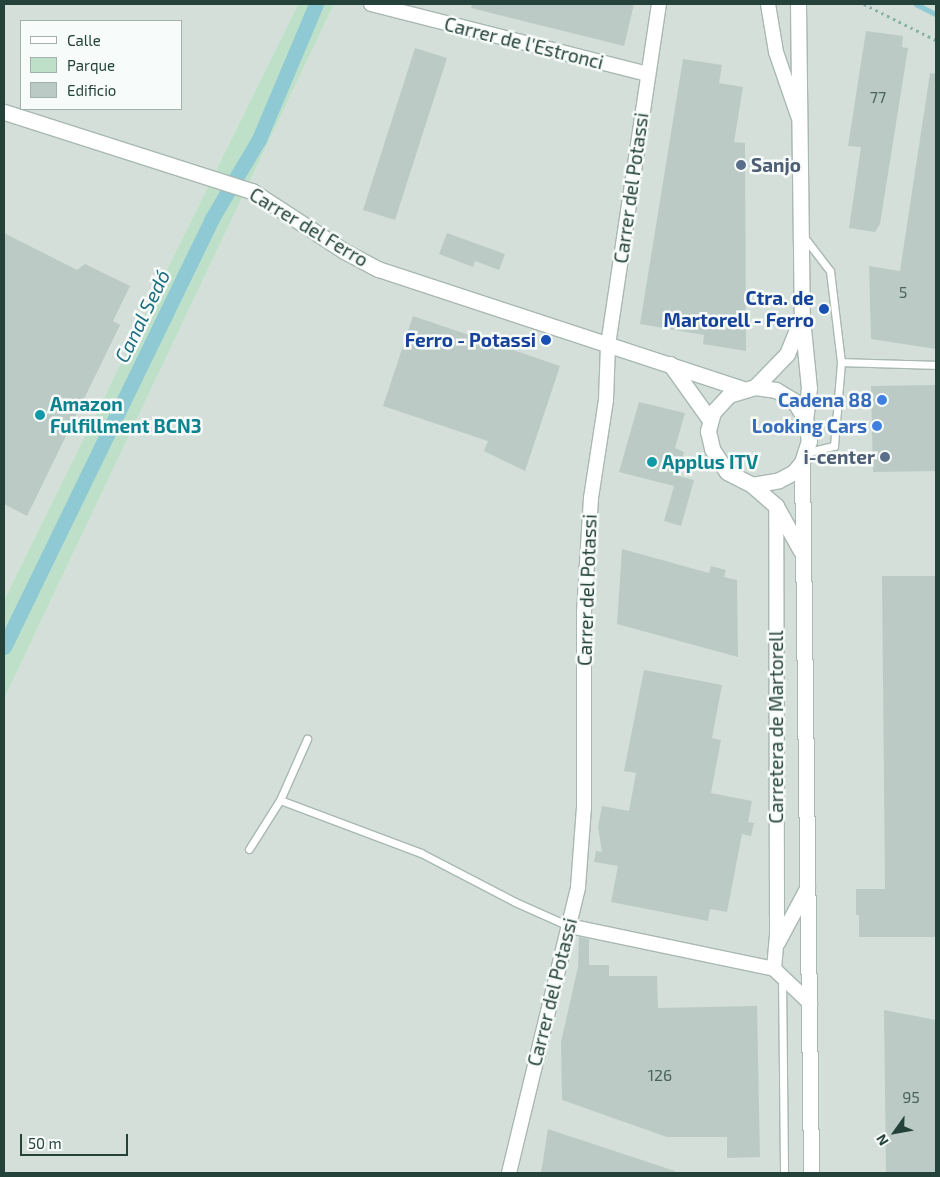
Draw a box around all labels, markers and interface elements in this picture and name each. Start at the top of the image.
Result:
street label: Carrer de l'Estronci [442,12,606,74]
legend [20,20,182,110]
text: Calle [67,31,101,49]
text: Parque [67,56,115,74]
text: Edificio [67,81,116,99]
house number: 77 [870,87,886,107]
street label: Carrer del Potassi [609,111,653,265]
place label: Sanjo [751,154,801,176]
marker: Sanjo [735,159,747,171]
street label: Carrer del Ferro [245,182,373,272]
water label: Canal Sedó [109,265,175,367]
house number: 5 [899,282,907,302]
place label: Ctra. de Martorell - Ferro [663,287,814,331]
marker: Ctra. de Martorell - Ferro [818,303,830,315]
place label: Ferro - Potassi [405,329,536,351]
marker: Ferro - Potassi [540,334,552,346]
place label: Cadena 88 [778,389,872,411]
place label: Amazon Fulfillment BCN3 [50,393,201,437]
marker: Cadena 88 [876,394,888,406]
marker: Amazon Fulfillment BCN3 [34,409,46,421]
place label: Looking Cars [752,415,867,437]
marker: Looking Cars [871,420,883,432]
place label: i-center [804,446,875,468]
place label: Applus ITV [662,451,758,473]
marker: i-center [879,451,891,463]
marker: Applus ITV [646,456,658,468]
street label: Carrer del Potassi [573,513,601,667]
street label: Carretera de Martorell [765,630,787,824]
street label: Carrer del Potassi [522,915,582,1069]
house number: 126 [648,1065,672,1085]
house number: 95 [902,1087,920,1107]
north arrow [870,1107,920,1157]
scale bar [22,1124,130,1156]
text: N [872,1131,892,1149]
text: 50 m [28,1134,62,1152]

